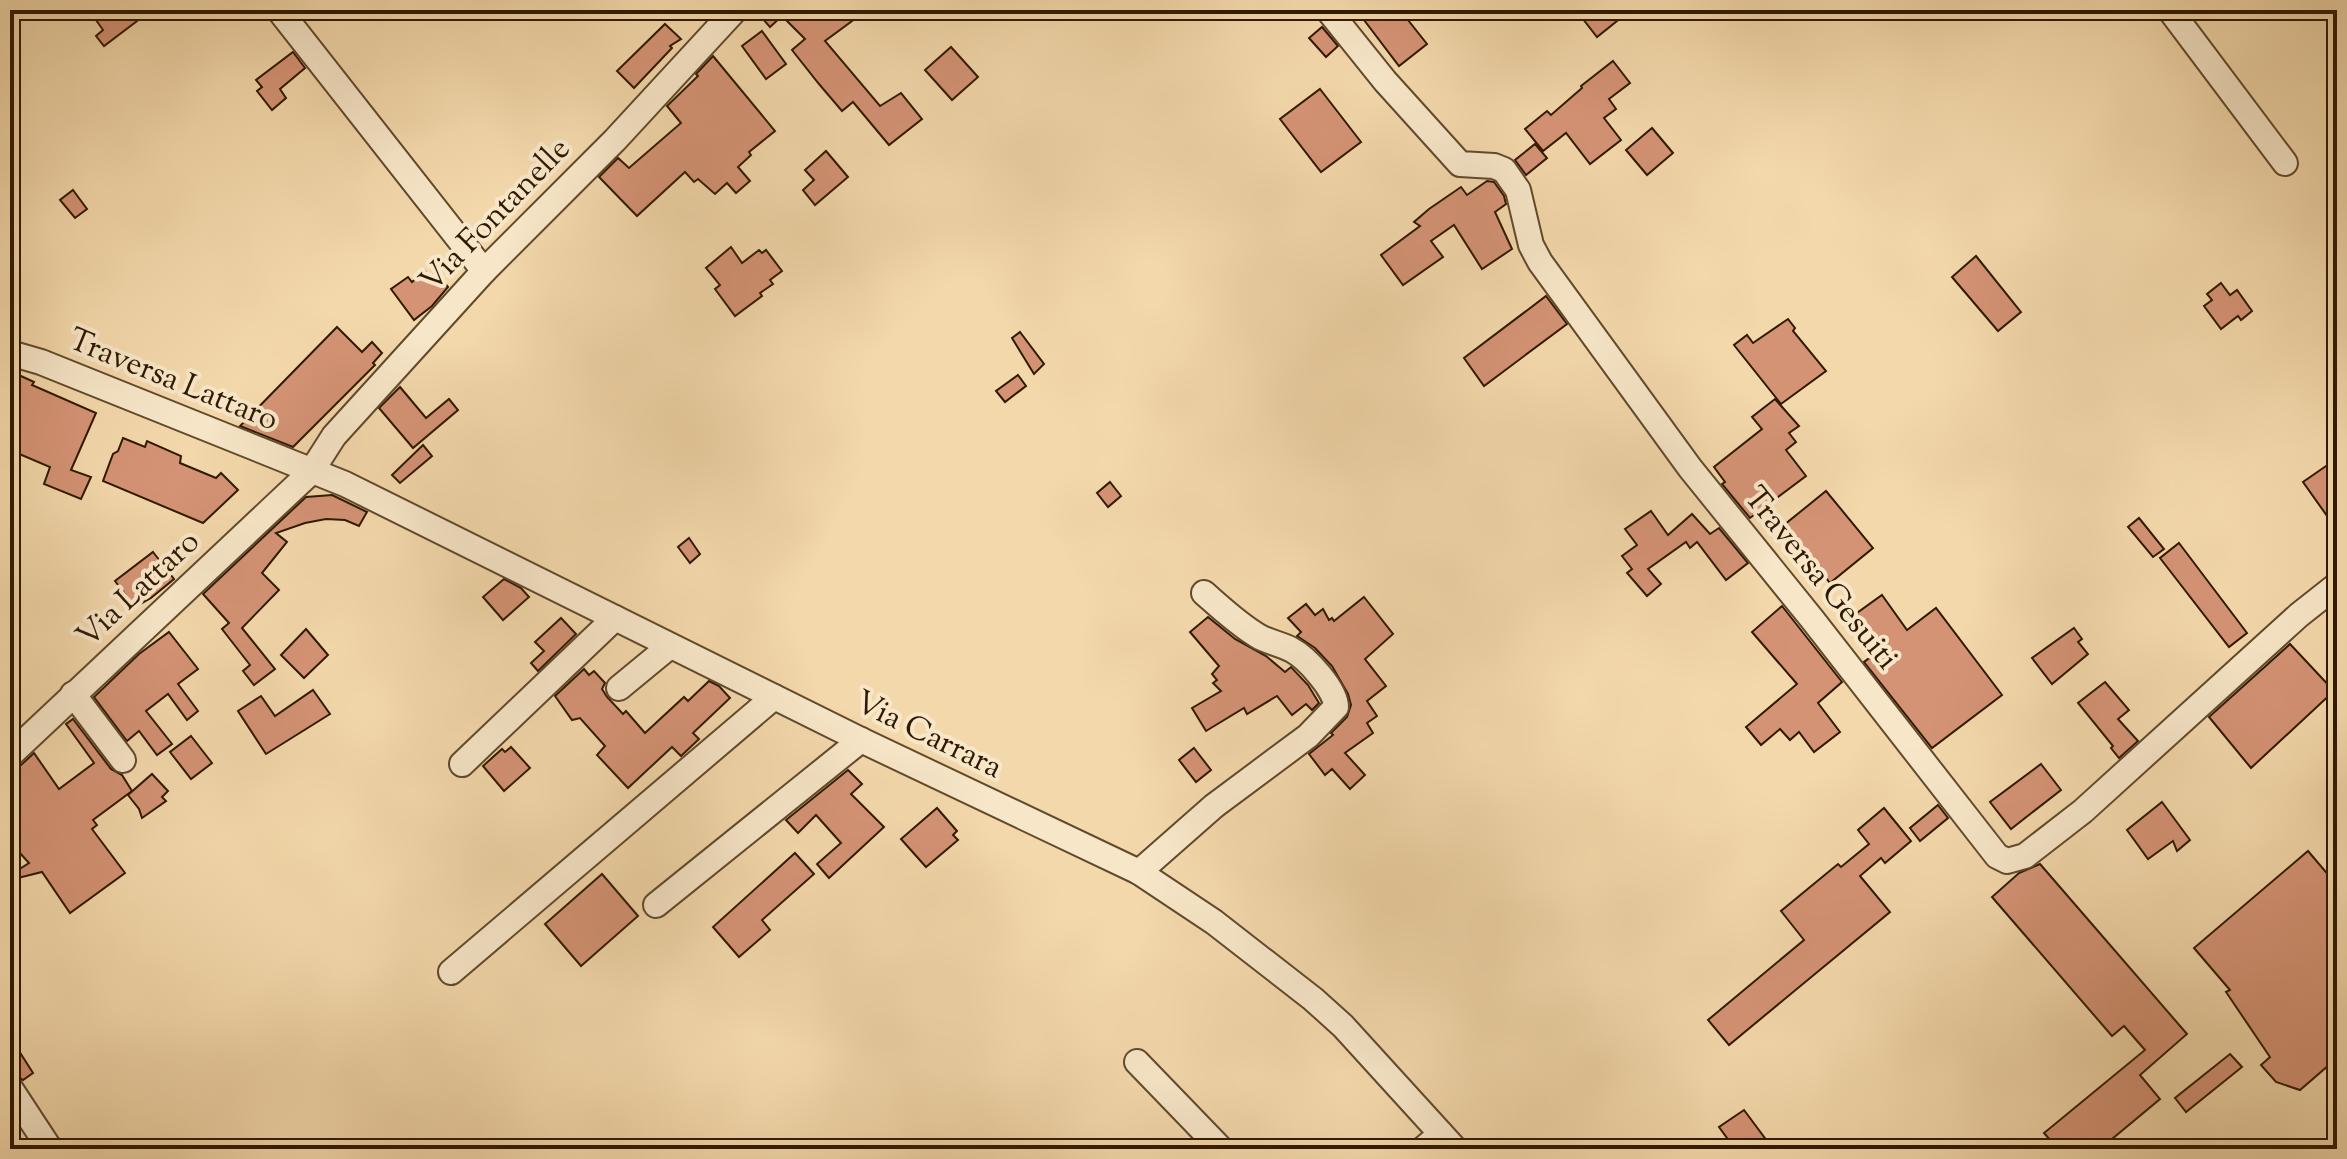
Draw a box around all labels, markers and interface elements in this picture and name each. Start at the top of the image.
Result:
street label: Via Fontanelle [410,128,582,304]
street label: Traversa Lattaro [61,318,285,444]
street label: Traversa Gesuiti [1732,478,1908,680]
street label: Via Lattaro [67,521,211,659]
street label: Via Carrara [846,680,1010,792]

